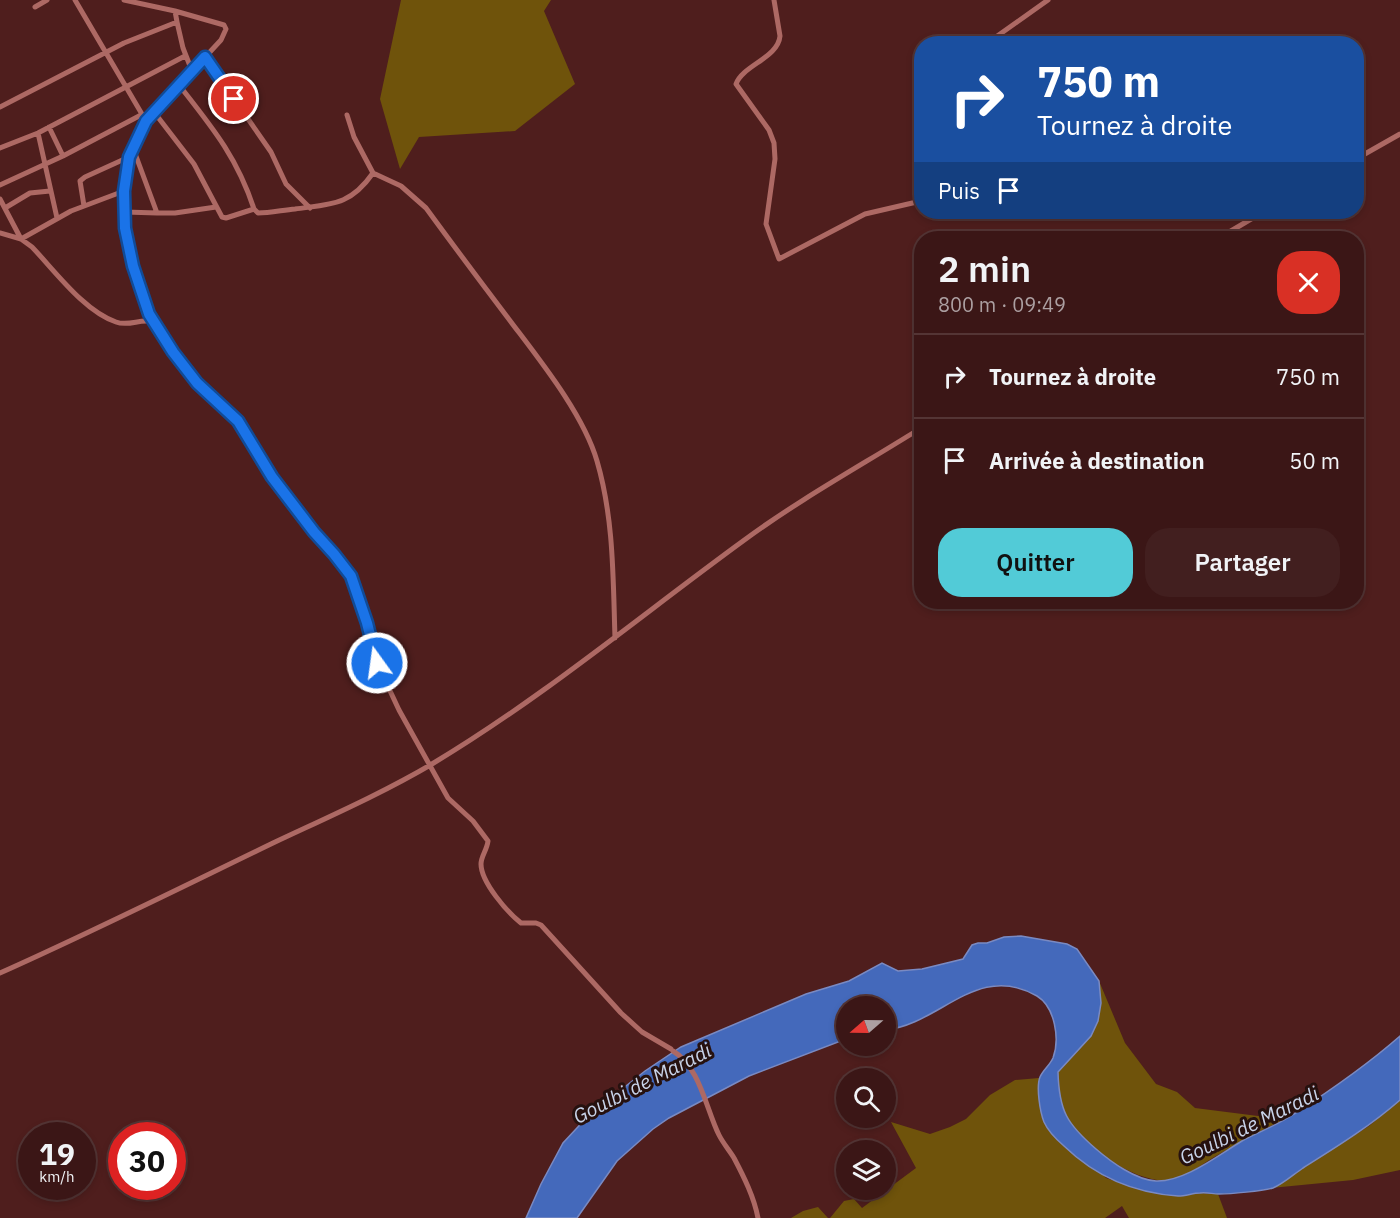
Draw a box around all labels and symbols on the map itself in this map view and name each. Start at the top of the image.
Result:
pin [208,73,259,124]
position arrow [345,631,409,695]
north arrow [836,996,896,1056]
water label: Goulbi de Maradi [568,1036,716,1129]
water label: Goulbi de Maradi [1175,1079,1324,1170]
speed limit sign: 30 [108,1122,186,1200]

